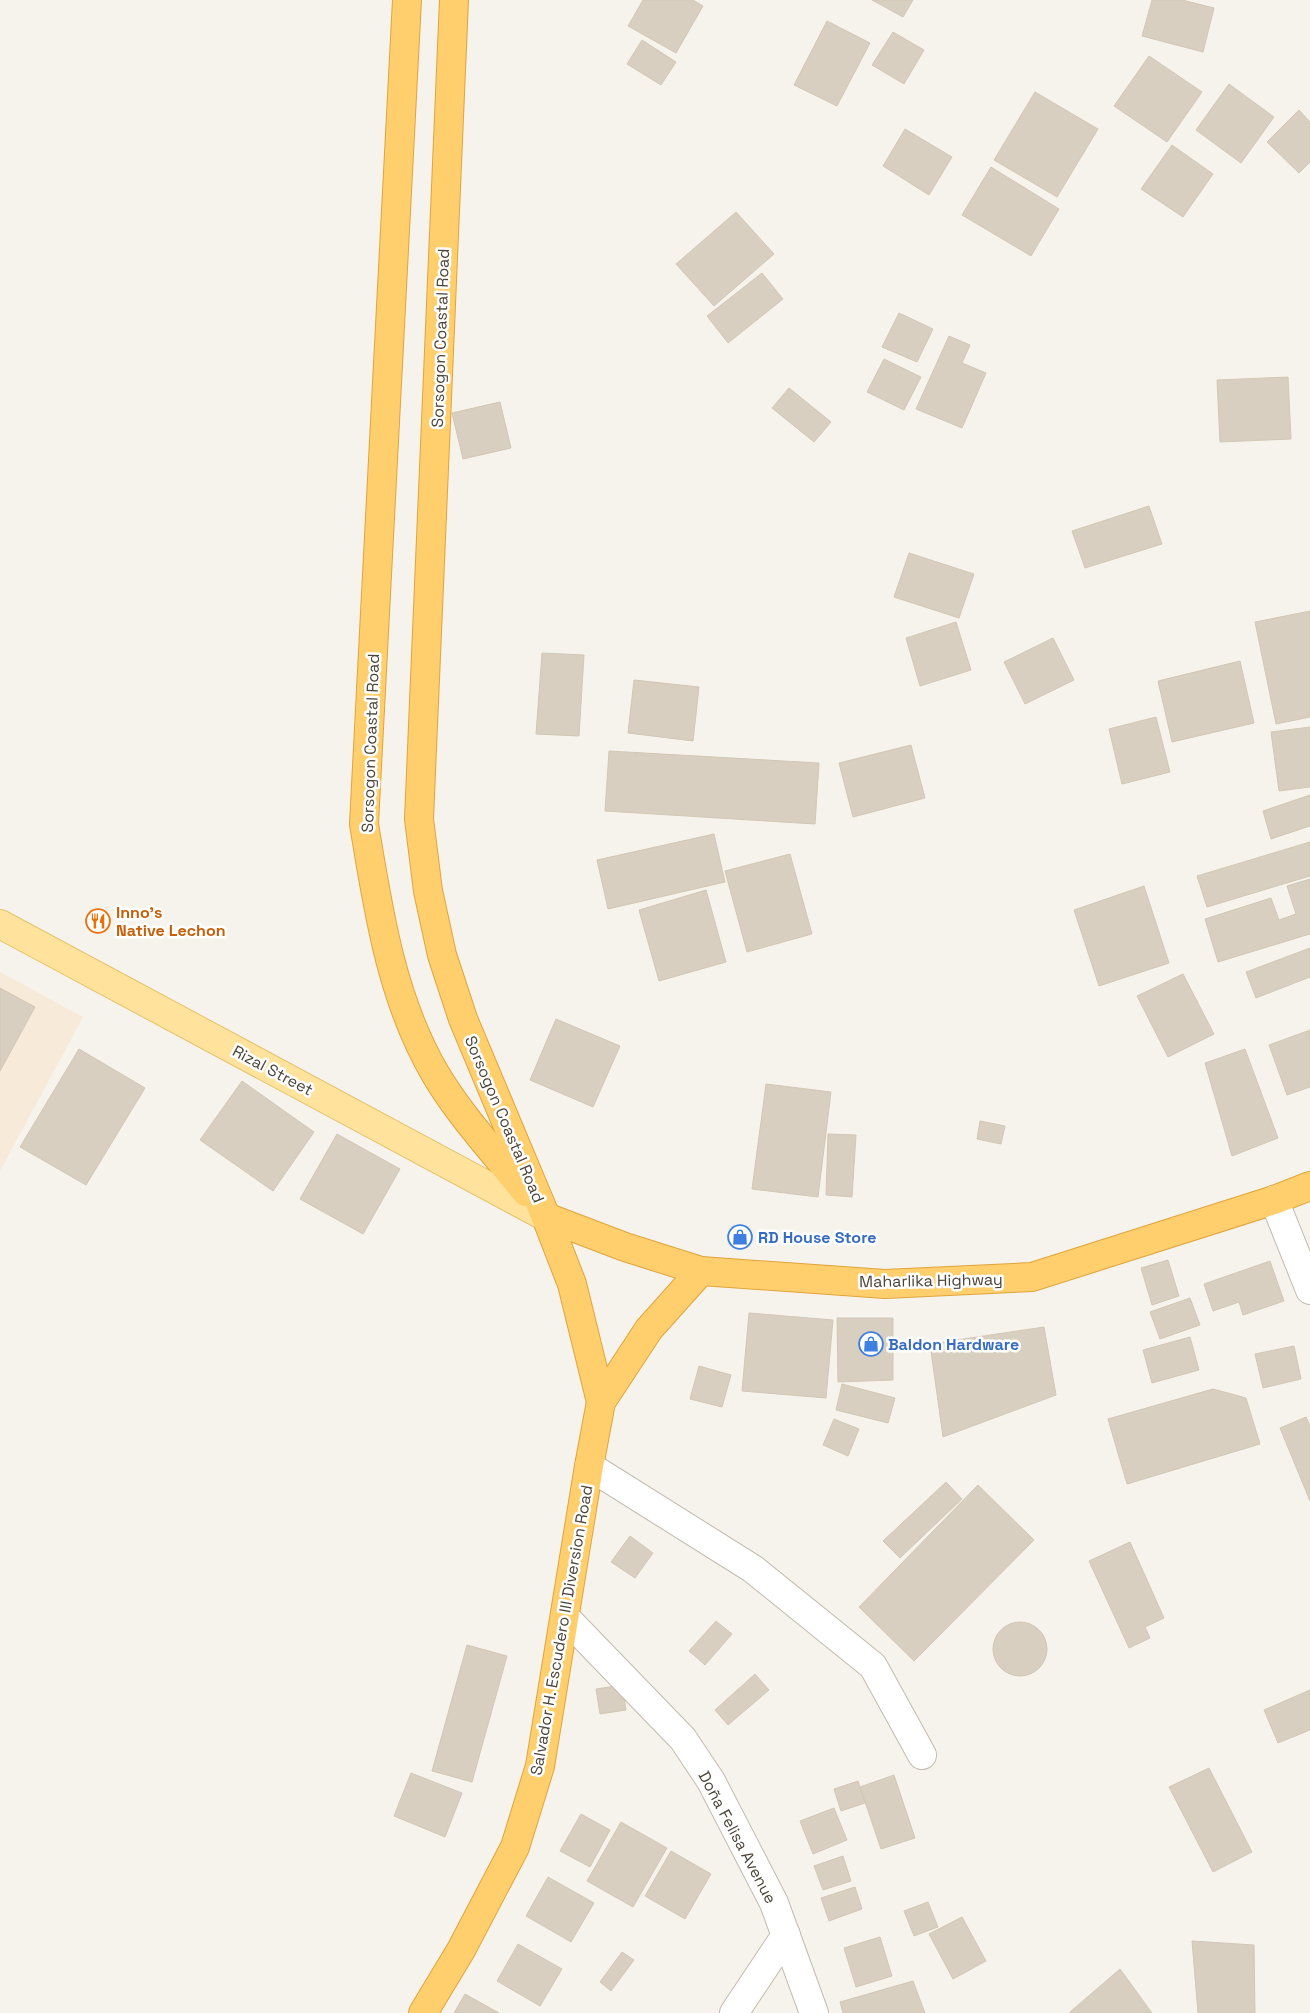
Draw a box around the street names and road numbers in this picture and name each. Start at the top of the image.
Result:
street label: Sorsogon Coastal Road [427,248,454,428]
street label: Sorsogon Coastal Road [357,653,384,833]
street label: Sorsogon Coastal Road [460,1033,549,1206]
street label: Rizal Street [229,1040,317,1100]
street label: Maharlika Highway [859,1269,1003,1292]
street label: Salvador H. Escudero III Diversion Road [526,1483,597,1777]
street label: Doña Felisa Avenue [694,1767,781,1907]

